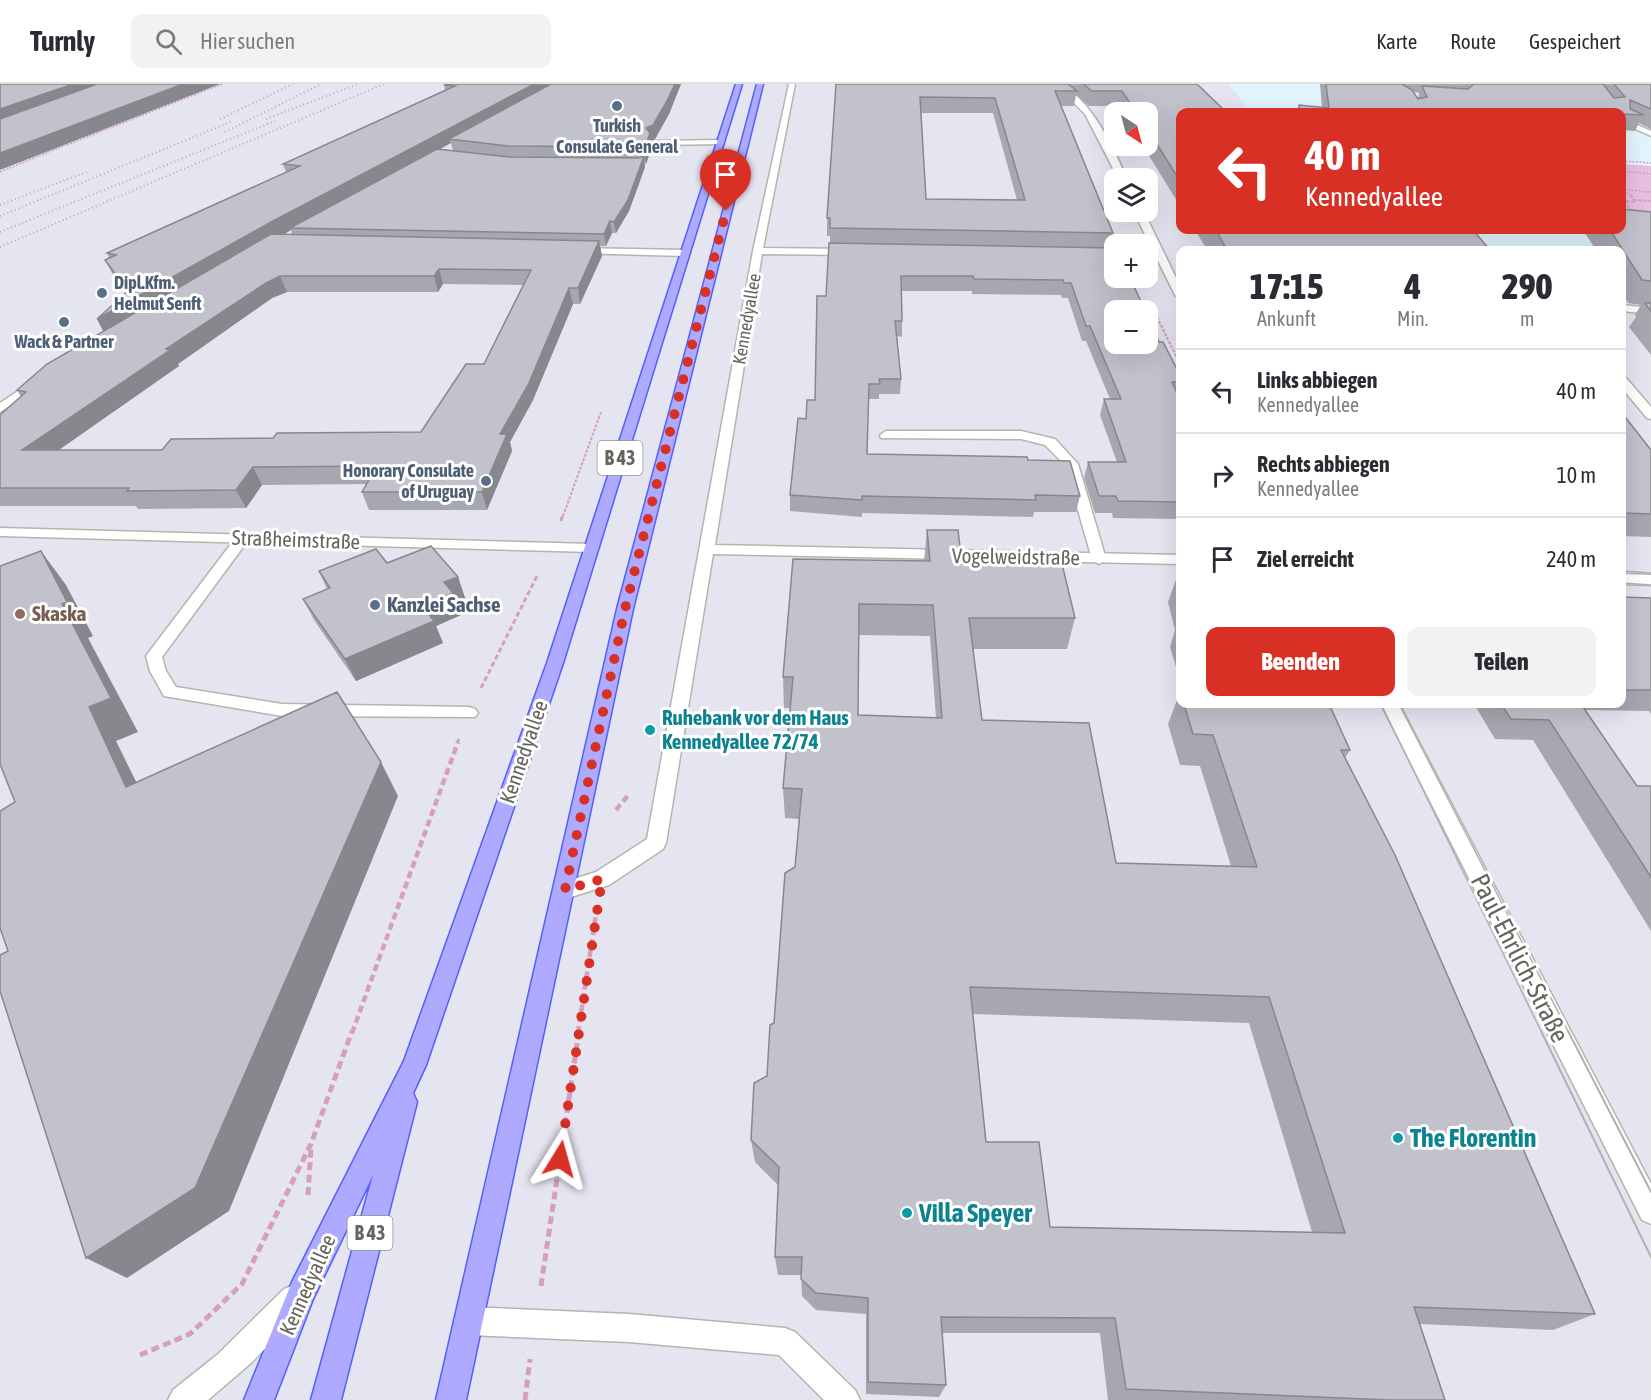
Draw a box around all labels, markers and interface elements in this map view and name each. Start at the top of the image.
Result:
search box [131,14,551,68]
text: Turnly [30,25,95,57]
icon: search [152,25,185,58]
text: Hier suchen [200,28,295,54]
text: Karte [1376,29,1417,53]
text: Route [1450,29,1496,53]
text: Gespeichert [1529,29,1621,53]
marker: Turkish Consulate General [610,99,624,113]
north arrow [1104,102,1158,156]
map controls [1104,102,1158,354]
place label: Turkish Consulate General [556,115,678,157]
text: 40 m [1305,131,1380,179]
icon: left [1206,132,1284,210]
pin [700,149,751,211]
icon: arrive [709,158,742,191]
button: layers [1104,168,1158,222]
text: Kennedyallee [1305,181,1443,212]
button: + [1104,234,1158,288]
text: 17:15 [1249,265,1324,307]
text: 4 [1404,265,1421,307]
text: 290 [1502,265,1553,307]
place label: Dipl.Kfm. Helmut Senft [114,272,202,314]
street label: Kennedyallee [728,272,765,366]
marker: Dipl.Kfm. Helmut Senft [95,286,109,300]
button: − [1104,300,1158,354]
text: Ankunft [1257,307,1316,330]
text: Min. [1397,307,1428,330]
text: m [1520,307,1534,330]
marker: Wack & Partner [57,315,71,329]
place label: Wack & Partner [13,331,114,352]
text: Links abbiegen [1257,367,1378,393]
icon: left [1206,375,1239,408]
text: 40 m [1556,378,1596,404]
text: Kennedyallee [1257,393,1359,416]
road number: B 43 [598,441,642,475]
text: Rechts abbiegen [1257,451,1390,477]
icon: right [1206,459,1239,492]
place label: Honorary Consulate of Uruguay [343,460,475,502]
text: 10 m [1556,462,1596,488]
marker: Honorary Consulate of Uruguay [479,474,493,488]
text: Kennedyallee [1257,477,1359,500]
street label: Straßheimstraße [231,525,361,553]
street label: Vogelweidstraße [952,543,1080,569]
icon: arrive [1206,543,1239,576]
text: Ziel erreicht [1257,546,1354,572]
text: 240 m [1546,546,1596,572]
place label: Kanzlei Sachse [387,592,500,616]
marker: Kanzlei Sachse [368,598,382,612]
place label: Skaska [32,601,86,625]
marker: Skaska [13,607,27,621]
button: Beenden [1206,627,1395,696]
button: Teilen [1407,627,1596,696]
street label: Kennedyallee [494,697,552,806]
place label: Ruhebank vor dem Haus Kennedyallee 72/74 [662,705,849,753]
marker: Ruhebank vor dem Haus Kennedyallee 72/74 [643,723,657,737]
street label: Paul-Ehrlich-Straße [1465,869,1575,1047]
place label: The Florentin [1410,1123,1536,1153]
position arrow [528,1127,592,1191]
marker: The Florentin [1391,1131,1405,1145]
place label: Villa Speyer [918,1198,1033,1228]
marker: Villa Speyer [900,1206,914,1220]
road number: B 43 [348,1216,392,1250]
street label: Kennedyallee [274,1231,340,1338]

